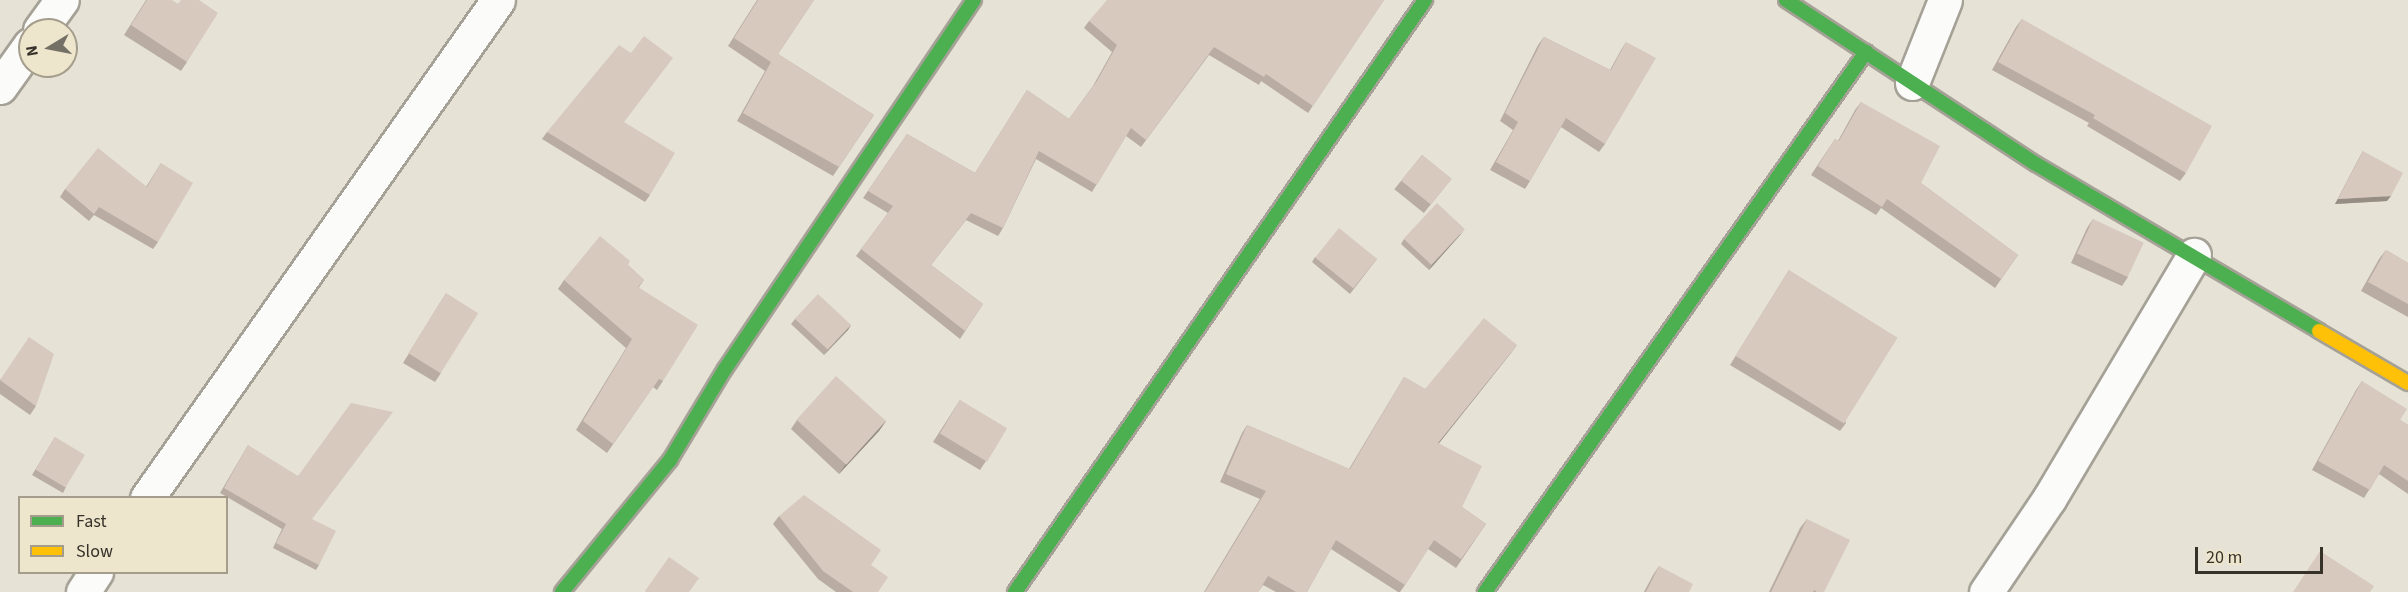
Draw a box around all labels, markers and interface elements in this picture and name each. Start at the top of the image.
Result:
north arrow [18,18,78,78]
text: N [20,44,44,58]
legend [18,496,228,574]
text: Fast [76,509,107,534]
scale bar [2198,535,2326,573]
text: Slow [76,539,113,564]
text: 20 m [2206,545,2242,570]

